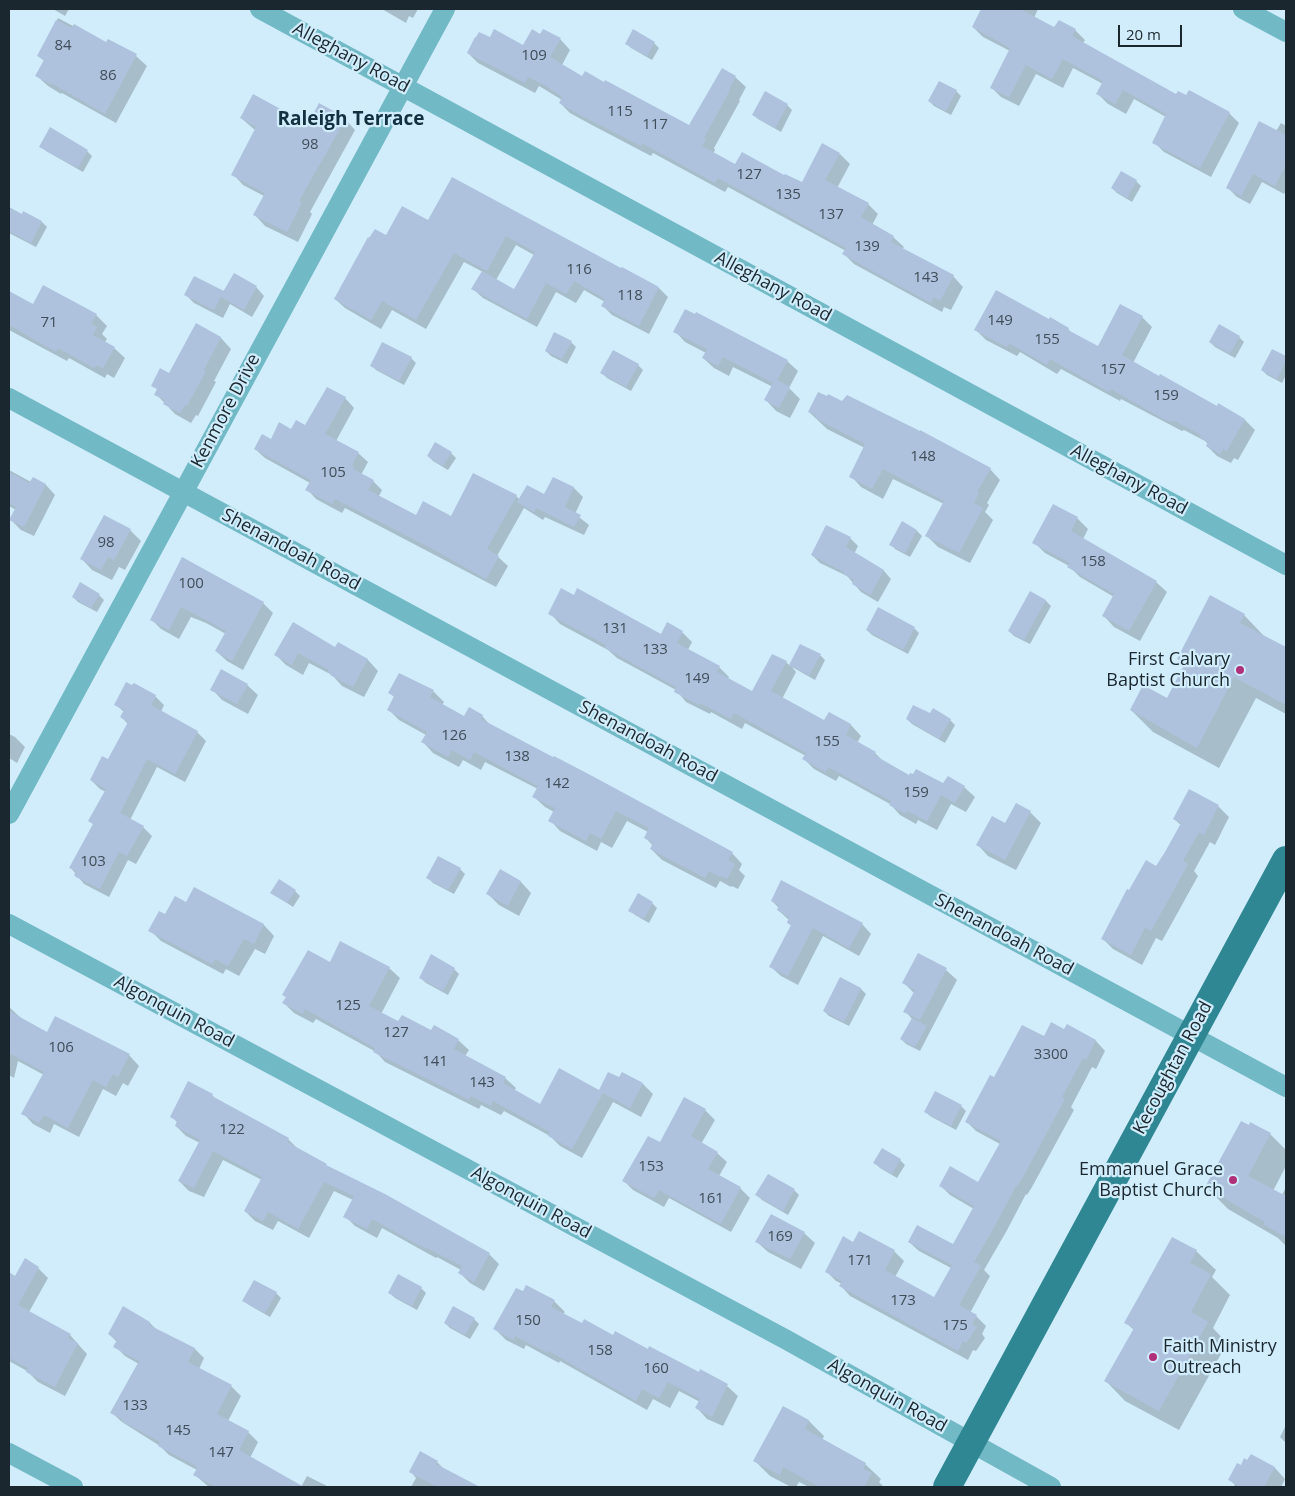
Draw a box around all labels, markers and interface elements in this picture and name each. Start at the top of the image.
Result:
scale bar [1120,15,1184,47]
street label: Alleghany Road [289,18,413,98]
text: 20 m [1126,24,1161,44]
house number: 84 [54,37,72,55]
house number: 109 [521,47,547,65]
house number: 86 [99,67,117,85]
house number: 115 [607,103,633,121]
district label: Raleigh Terrace [278,109,424,131]
house number: 117 [642,116,668,134]
house number: 98 [301,136,319,154]
house number: 127 [736,166,762,184]
house number: 135 [775,186,801,204]
house number: 137 [818,206,844,224]
house number: 139 [854,238,880,256]
street label: Alleghany Road [711,247,835,327]
house number: 116 [566,261,592,279]
house number: 143 [913,269,939,287]
house number: 118 [617,287,643,305]
house number: 149 [987,312,1013,330]
house number: 71 [40,314,58,332]
house number: 155 [1034,331,1060,349]
street label: Kenmore Drive [187,350,265,472]
house number: 157 [1100,361,1126,379]
house number: 159 [1153,387,1179,405]
street label: Alleghany Road [1067,440,1191,520]
house number: 148 [910,448,936,466]
house number: 105 [320,464,346,482]
street label: Shenandoah Road [218,504,364,596]
house number: 98 [97,534,115,552]
house number: 158 [1080,553,1106,571]
house number: 100 [178,575,204,593]
house number: 131 [602,620,628,638]
house number: 133 [642,641,668,659]
place label: First Calvary Baptist Church [1106,649,1230,692]
marker: First Calvary Baptist Church [1234,664,1246,676]
house number: 149 [684,670,710,688]
street label: Shenandoah Road [575,696,721,788]
house number: 126 [441,727,467,745]
house number: 155 [814,733,840,751]
house number: 138 [504,748,530,766]
house number: 142 [544,775,570,793]
house number: 159 [903,784,929,802]
house number: 103 [80,853,106,871]
street label: Shenandoah Road [931,889,1077,981]
street label: Algonquin Road [110,971,238,1053]
house number: 125 [335,997,361,1015]
street label: Kecoughtan Road [1129,998,1217,1138]
house number: 127 [383,1024,409,1042]
house number: 106 [48,1039,74,1057]
house number: 3300 [1034,1046,1068,1064]
house number: 141 [422,1053,448,1071]
house number: 143 [469,1074,495,1092]
house number: 122 [219,1121,245,1139]
house number: 153 [638,1158,664,1176]
place label: Emmanuel Grace Baptist Church [1079,1159,1223,1202]
street label: Algonquin Road [467,1162,595,1244]
marker: Emmanuel Grace Baptist Church [1227,1174,1239,1186]
house number: 161 [698,1190,724,1208]
house number: 169 [767,1228,793,1246]
house number: 171 [847,1252,873,1270]
house number: 173 [890,1292,916,1310]
house number: 150 [515,1312,541,1330]
house number: 175 [942,1317,968,1335]
place label: Faith Ministry Outreach [1163,1336,1277,1378]
house number: 158 [587,1342,613,1360]
marker: Faith Ministry Outreach [1147,1351,1159,1363]
street label: Algonquin Road [824,1354,950,1438]
house number: 160 [643,1360,669,1378]
house number: 133 [122,1397,148,1415]
house number: 145 [165,1422,191,1440]
house number: 147 [208,1444,234,1462]

